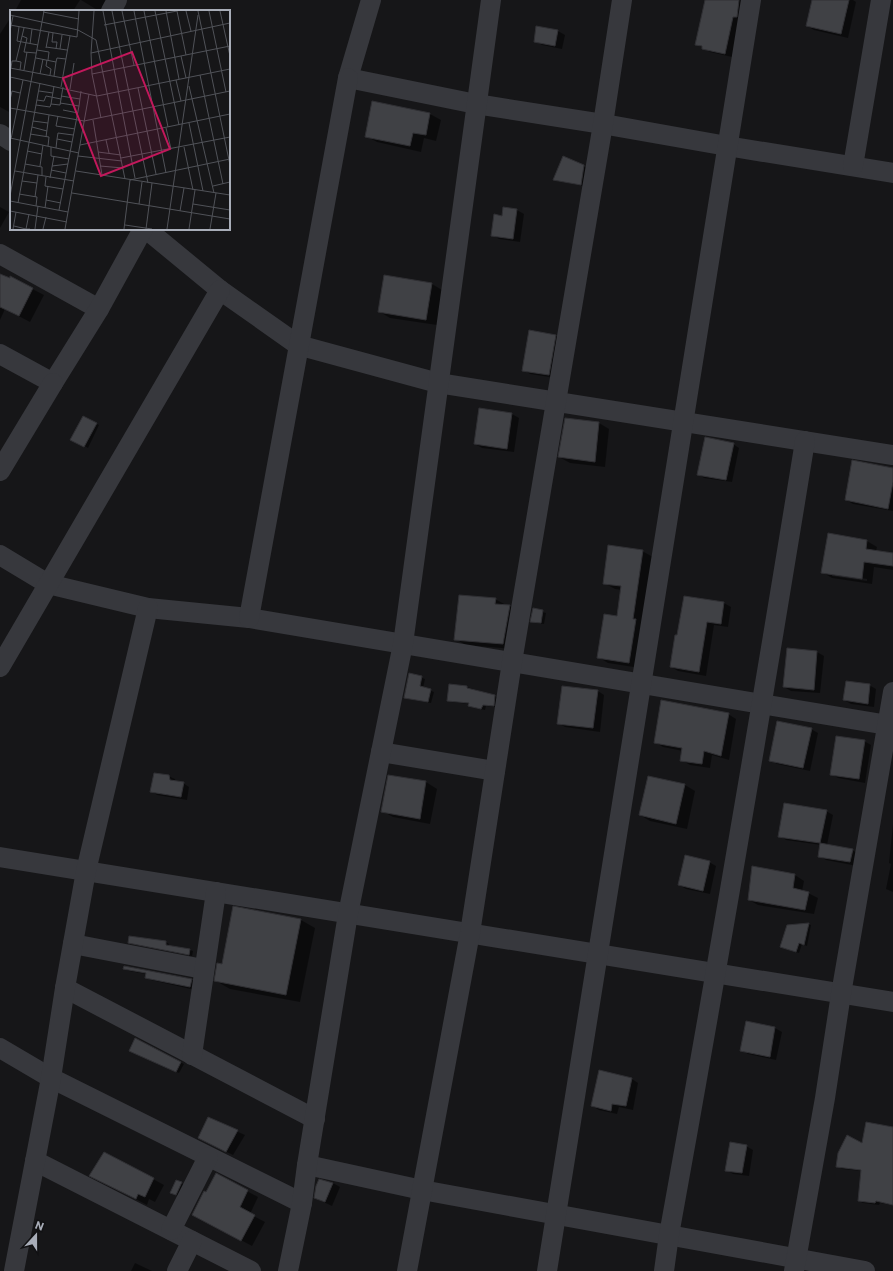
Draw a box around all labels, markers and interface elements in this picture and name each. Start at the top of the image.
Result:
inset map [10,10,230,230]
north arrow [16,1215,56,1255]
text: N [34,1218,46,1233]

